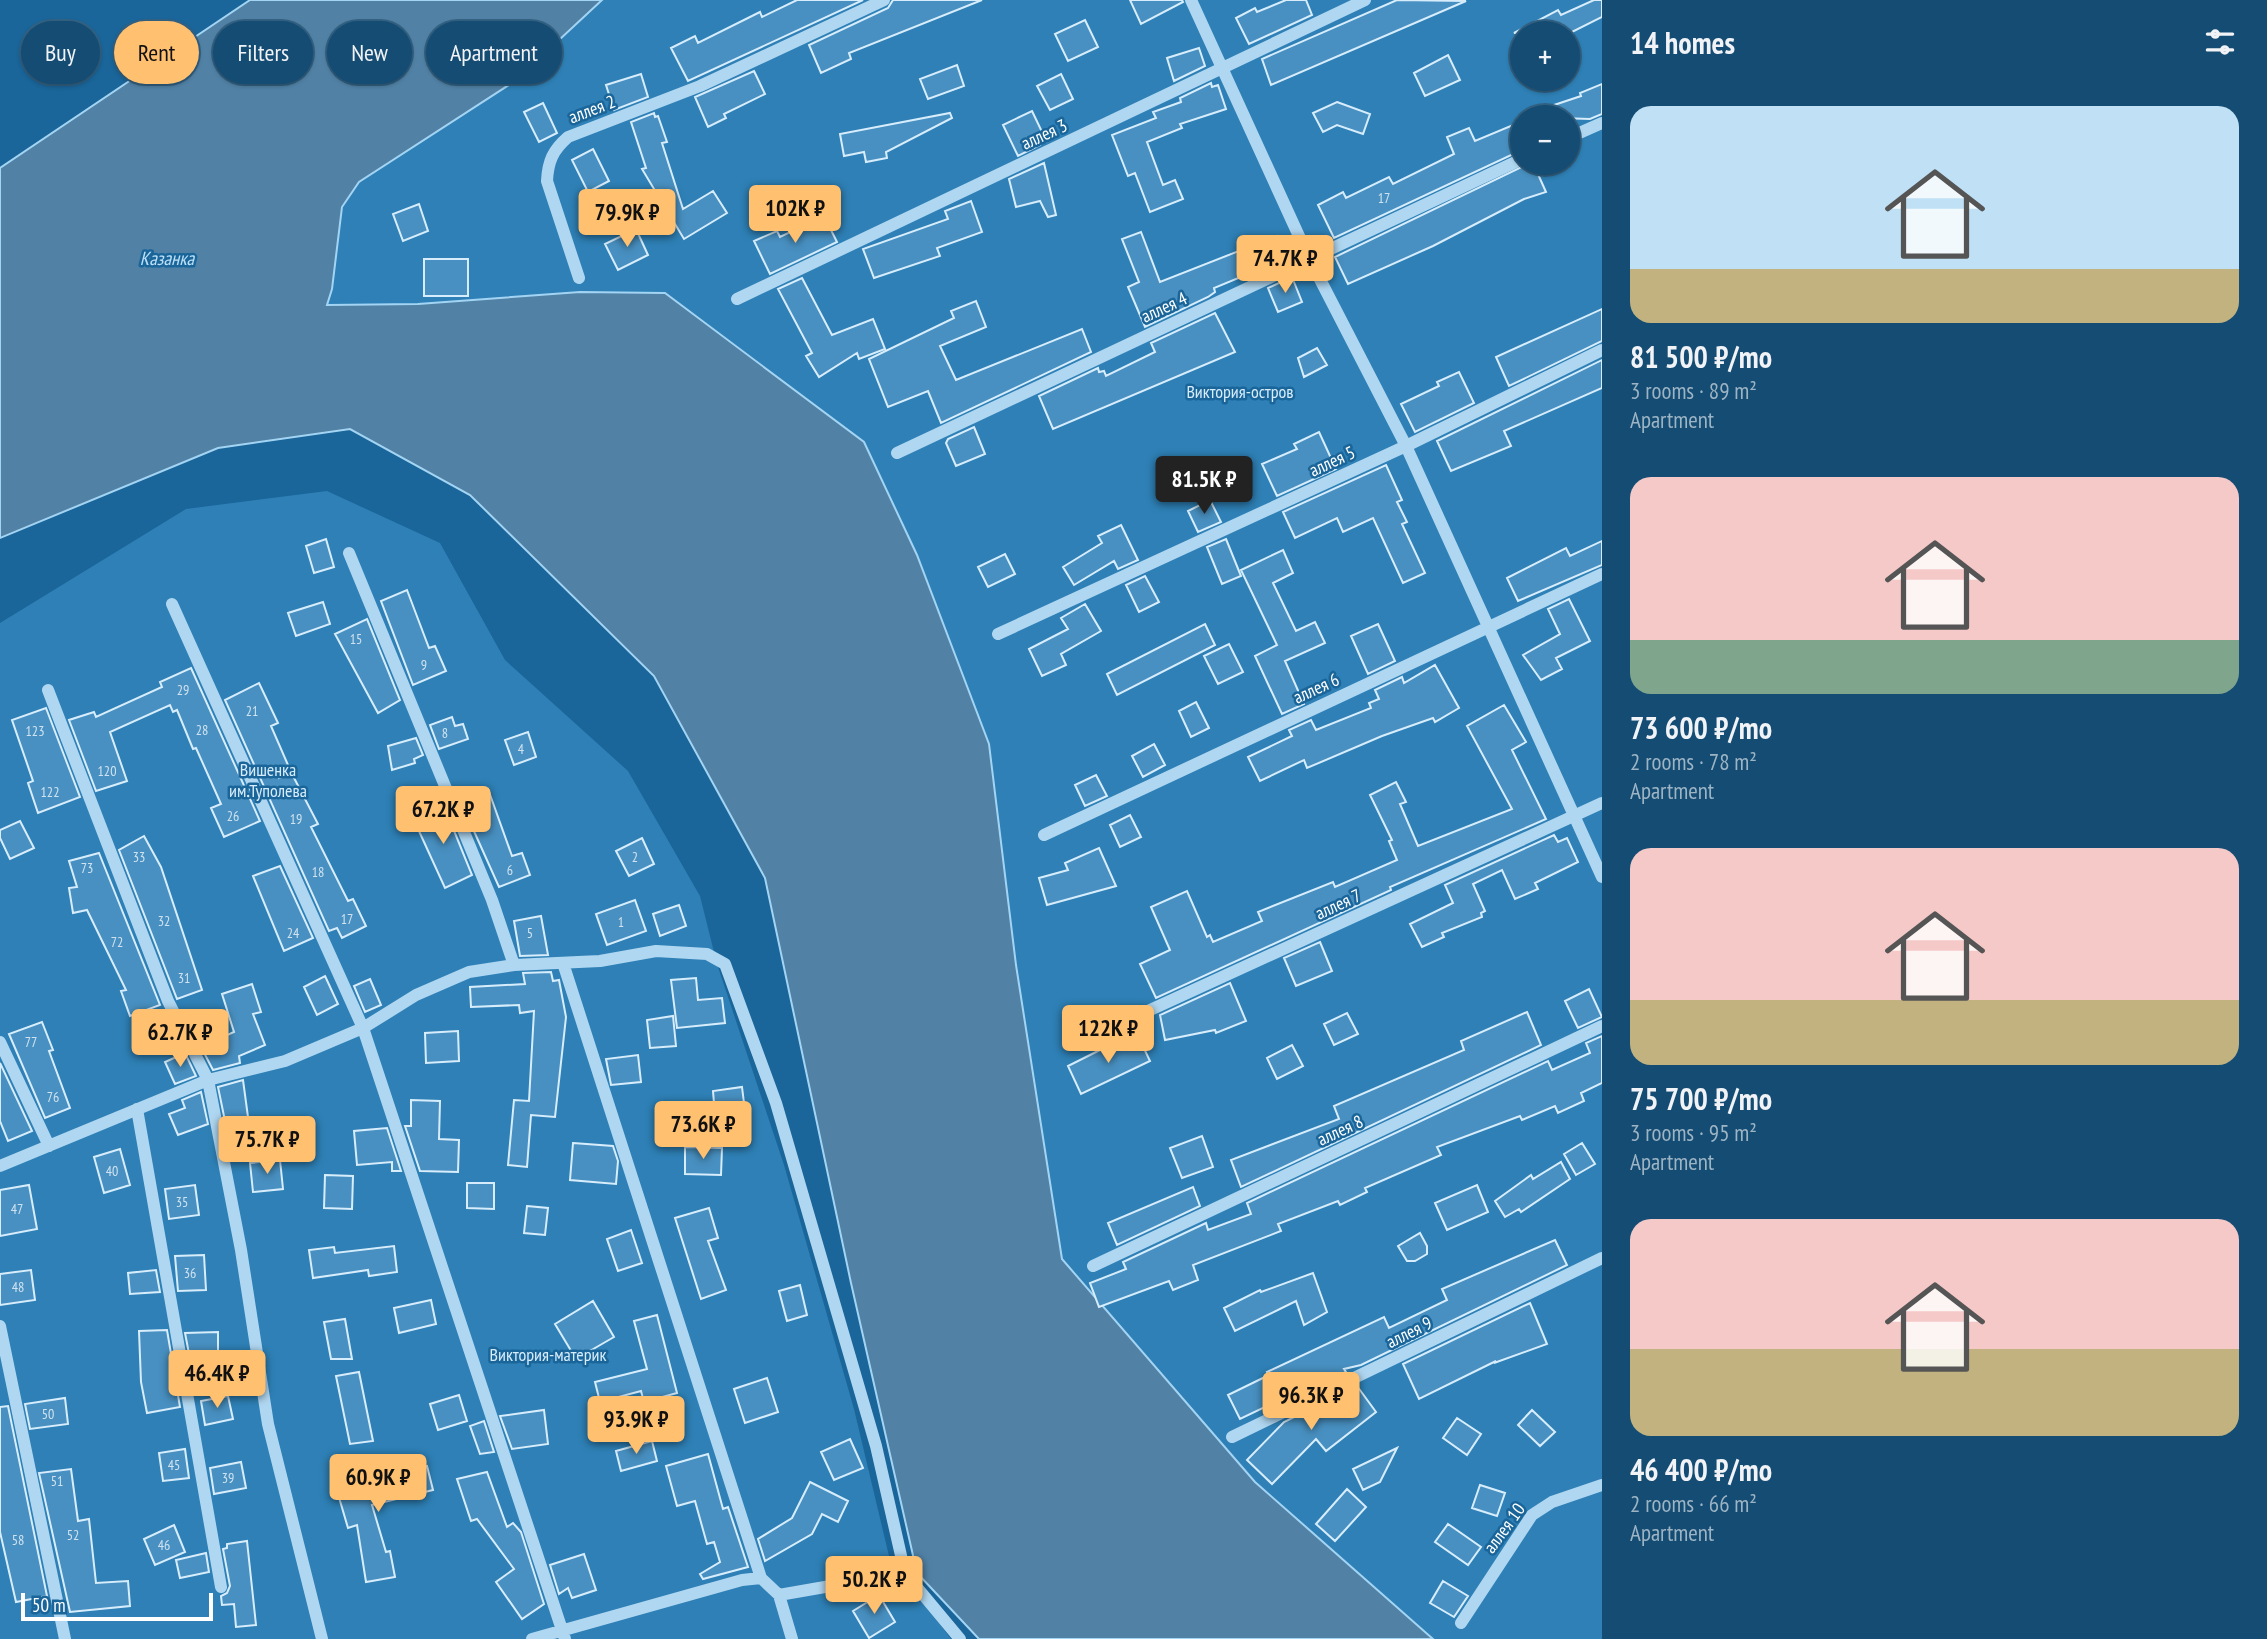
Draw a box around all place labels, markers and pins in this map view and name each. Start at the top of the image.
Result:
pin: 102K ₽ [738,186,852,245]
pin: 79.9K ₽ [562,190,692,249]
pin: 74.7K ₽ [1220,236,1350,295]
pin: 81.5K ₽ [1139,456,1269,516]
pin: 67.2K ₽ [378,786,508,846]
pin: 122K ₽ [1051,1006,1165,1065]
pin: 62.7K ₽ [115,1010,245,1069]
pin: 73.6K ₽ [638,1102,768,1161]
pin: 75.7K ₽ [202,1116,332,1176]
pin: 46.4K ₽ [152,1350,282,1410]
pin: 96.3K ₽ [1246,1372,1376,1432]
pin: 93.9K ₽ [571,1396,701,1456]
pin: 60.9K ₽ [313,1454,443,1514]
pin: 50.2K ₽ [809,1556,939,1616]

